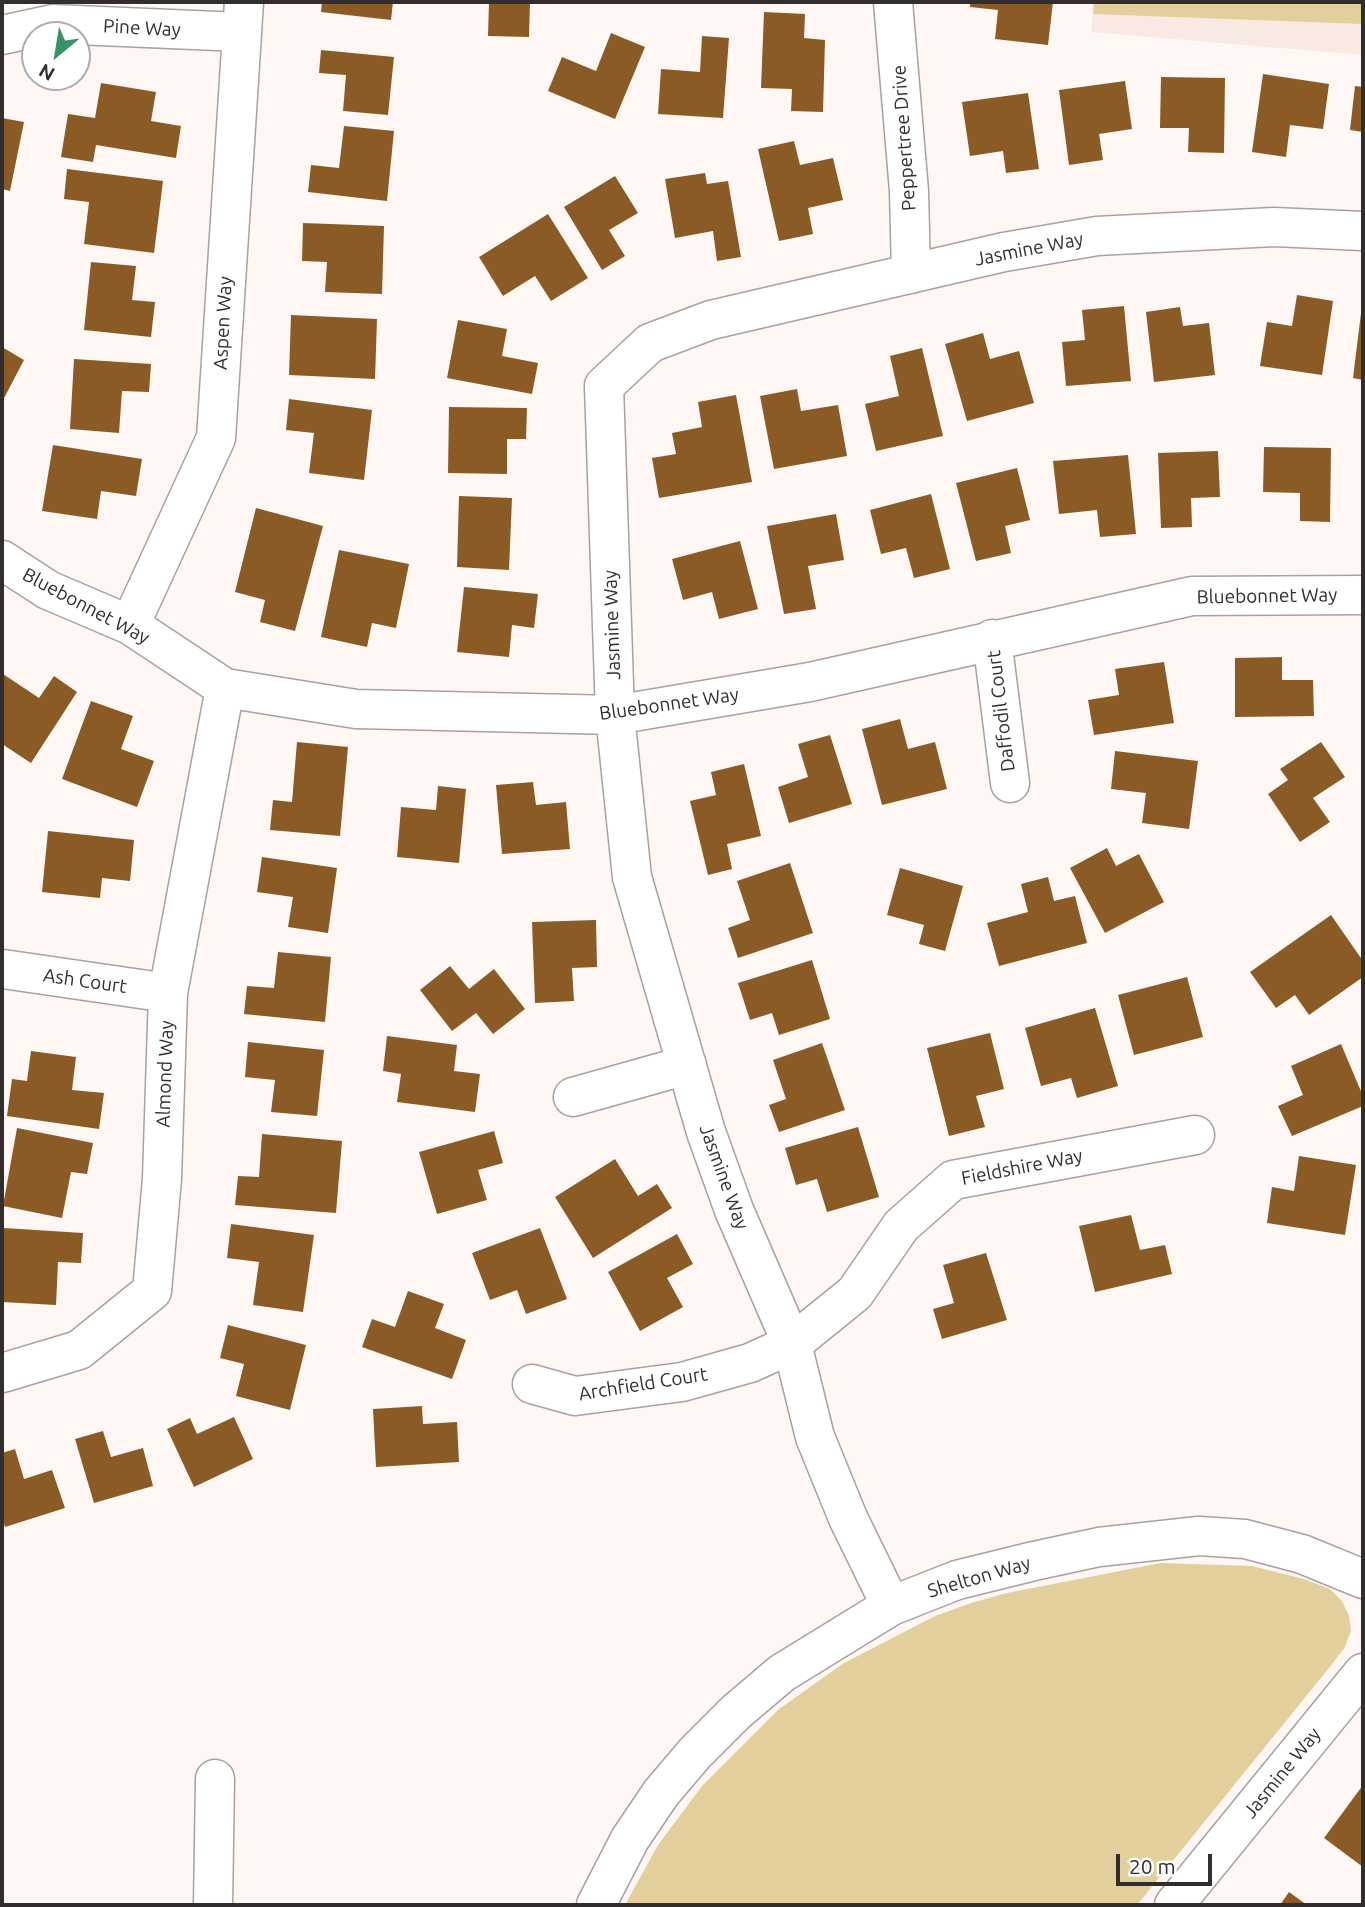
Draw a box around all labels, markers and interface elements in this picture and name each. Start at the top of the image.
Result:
street label: Pine Way [103,15,181,41]
north arrow [21,21,91,91]
text: N [35,59,58,86]
street label: Peppertree Drive [888,64,920,212]
street label: Jasmine Way [973,227,1085,271]
street label: Aspen Way [209,276,237,370]
street label: Bluebonnet Way [19,563,153,649]
street label: Jasmine Way [599,570,625,680]
street label: Bluebonnet Way [1196,583,1338,609]
street label: Daffodil Court [982,649,1020,773]
street label: Bluebonnet Way [598,683,740,725]
street label: Ash Court [42,964,128,998]
street label: Almond Way [152,1020,178,1128]
street label: Jasmine Way [694,1121,754,1233]
street label: Fieldshire Way [959,1144,1085,1190]
street label: Archfield Court [577,1363,709,1405]
street label: Shelton Way [925,1551,1033,1603]
street label: Jasmine Way [1238,1723,1326,1823]
scale bar [1120,1840,1216,1884]
text: 20 m [1129,1854,1176,1878]

